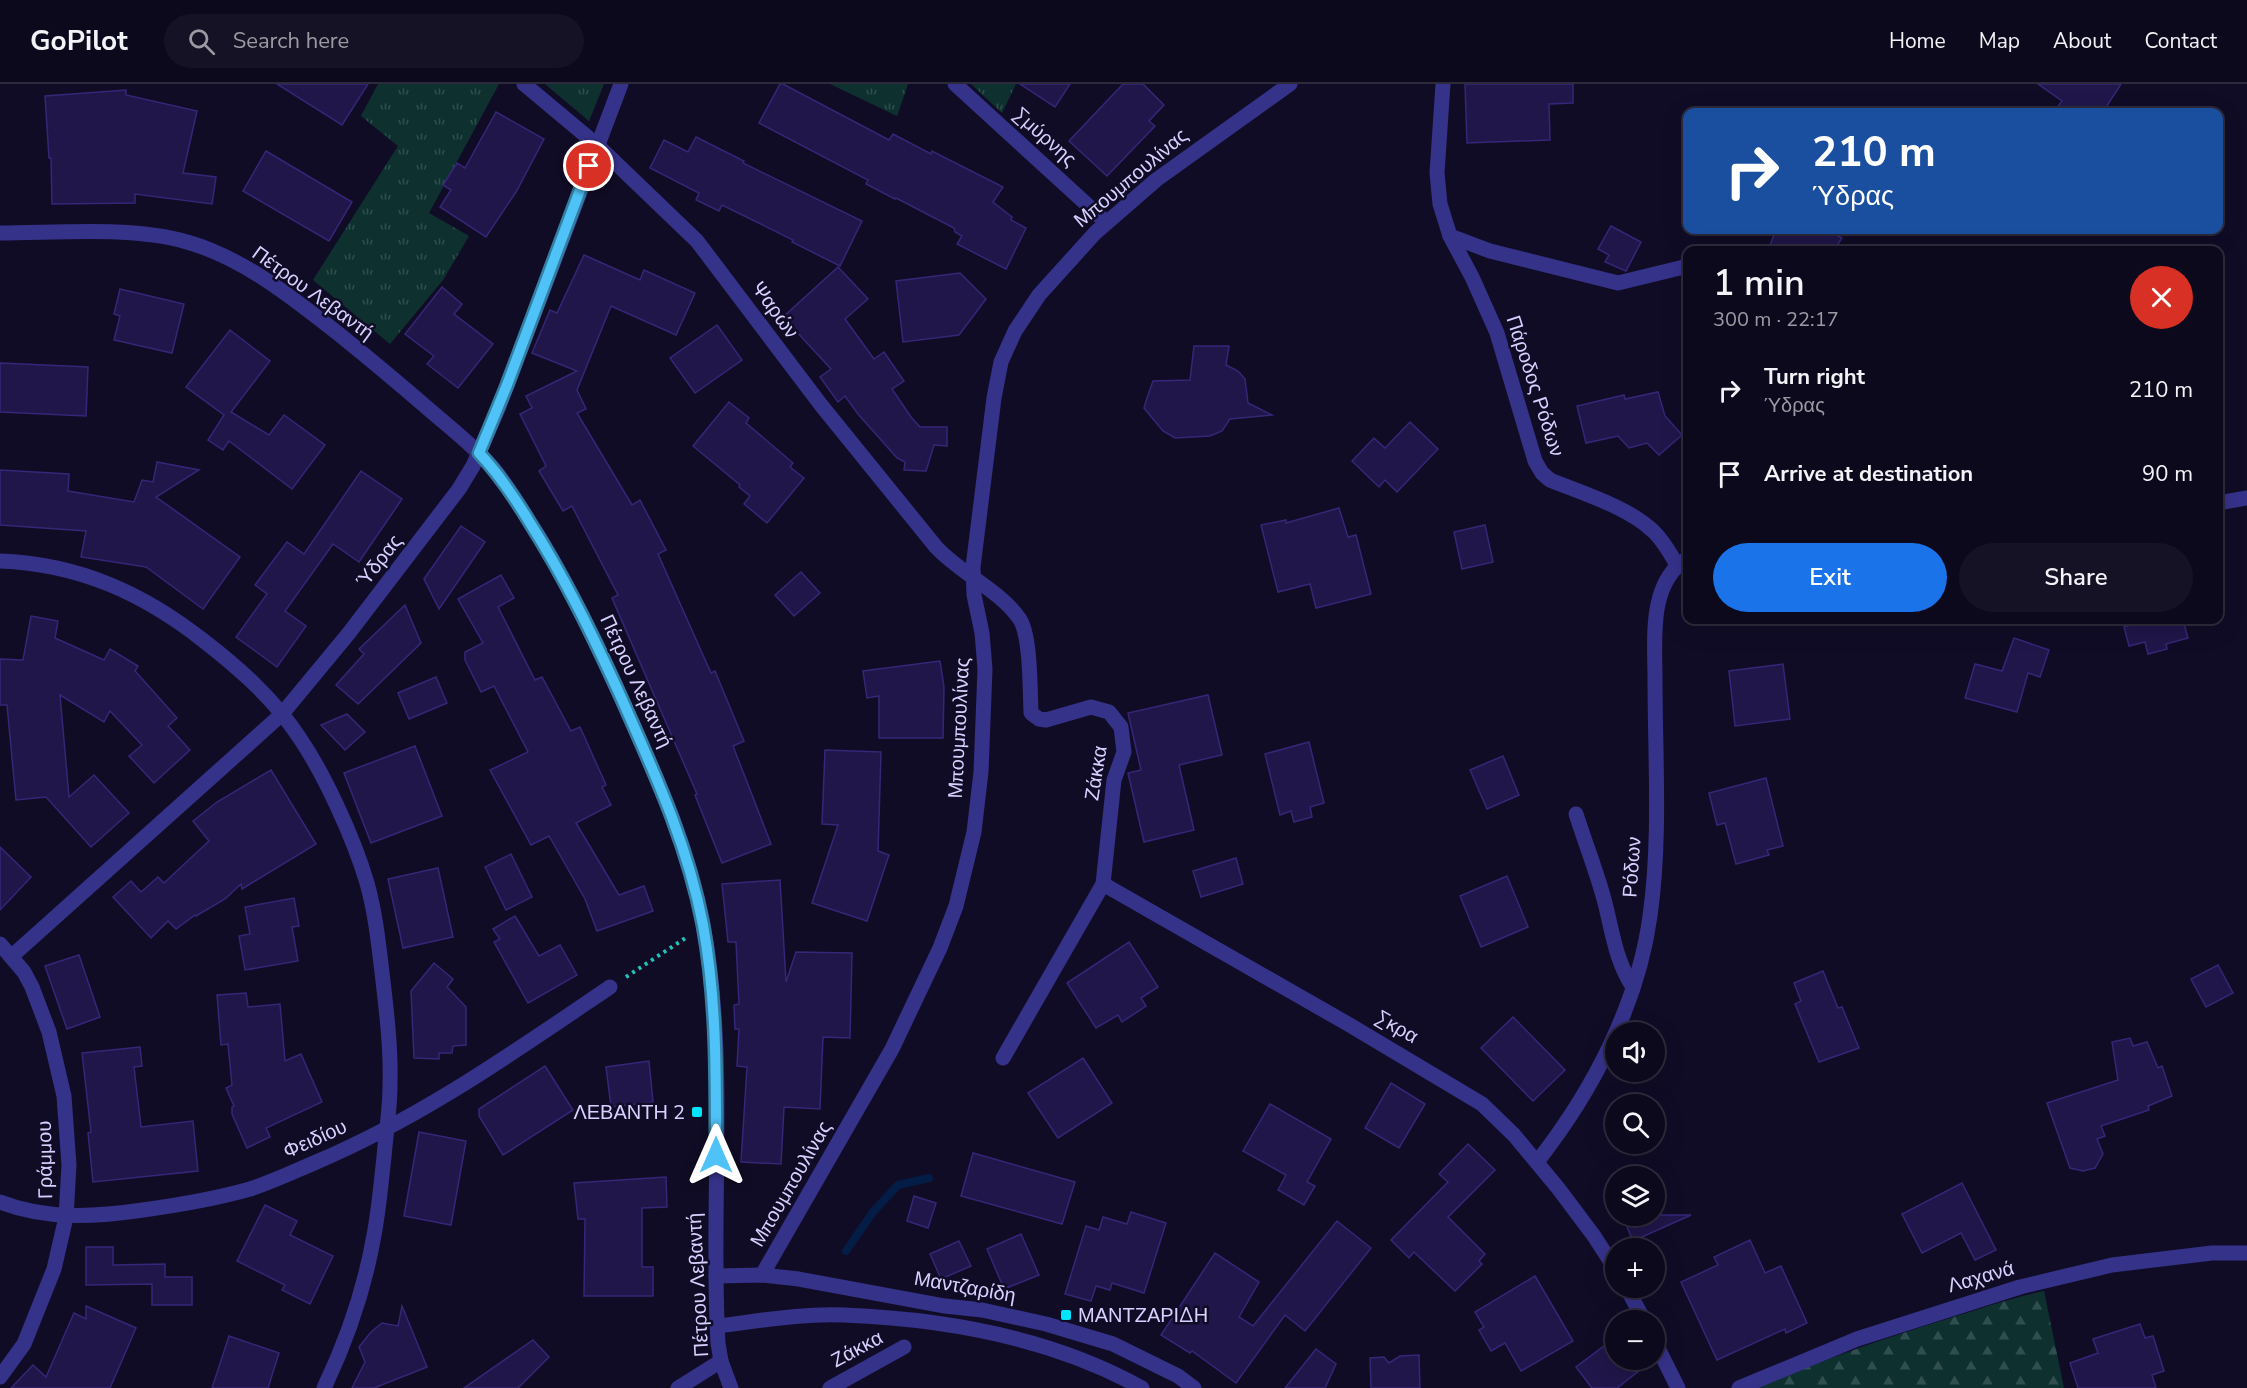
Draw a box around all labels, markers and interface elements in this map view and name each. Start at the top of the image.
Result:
search box [164,14,584,68]
text: GoPilot [30,22,128,60]
icon: search [185,25,218,58]
text: Search here [233,26,349,56]
text: Home [1889,27,1946,55]
text: Map [1979,27,2020,55]
text: About [2053,27,2111,55]
text: Contact [2144,27,2217,55]
street label: Σμύρνης [1008,101,1083,173]
street label: Μπουμπουλίνας [1068,122,1194,234]
text: 210 m [1812,124,1936,181]
icon: right [1713,132,1791,210]
pin [563,140,614,191]
icon: arrive [572,149,605,182]
text: Ύδρας [1812,178,1894,215]
street label: Πέτρου Λεβαντή [247,240,379,346]
text: 1 min [1713,259,1805,308]
button: close [2130,266,2193,329]
street label: Ψαρών [745,276,805,344]
text: 300 m · 22:17 [1713,306,1839,333]
street label: Πάροδος Ρόδων [1499,312,1571,460]
text: Turn right [1764,362,1865,392]
icon: right [1713,374,1746,407]
text: 210 m [2129,375,2193,405]
text: Ύδρας [1764,392,1825,419]
icon: arrive [1713,458,1746,491]
text: Arrive at destination [1764,459,1973,489]
text: 90 m [2142,459,2193,489]
street label: Ύδρας [350,528,409,593]
button: Exit [1713,543,1947,612]
button: Share [1959,543,2193,612]
street label: Πέτρου Λεβαντή [593,610,679,752]
street label: Μπουμπουλίνας [942,656,976,799]
street label: Ζάκκα [1078,744,1114,802]
street label: Ρόδων [1616,836,1648,898]
street label: Σκρα [1371,1004,1423,1050]
map controls [1605,1022,1665,1370]
button: sound [1605,1022,1665,1082]
button: search [1605,1094,1665,1154]
place label: ΛΕΒΑΝΤΗ 2 [573,1099,685,1126]
marker: ΛΕΒΑΝΤΗ 2 [690,1105,704,1119]
street label: Φειδίου [279,1113,351,1165]
street label: Μπουμπουλίνας [744,1116,838,1252]
street label: Γράμμου [31,1121,59,1199]
position arrow [684,1123,748,1187]
button: layers [1605,1166,1665,1226]
street label: Πέτρου Λεβαντή [681,1212,715,1358]
button: + [1605,1238,1665,1298]
street label: Λαχανά [1945,1255,2017,1299]
street label: Μαντζαρίδη [912,1265,1018,1309]
place label: ΜΑΝΤΖΑΡΙΔΗ [1078,1302,1208,1329]
marker: ΜΑΝΤΖΑΡΙΔΗ [1059,1308,1073,1322]
button: − [1605,1310,1665,1370]
street label: Ζάκκα [826,1324,888,1374]

